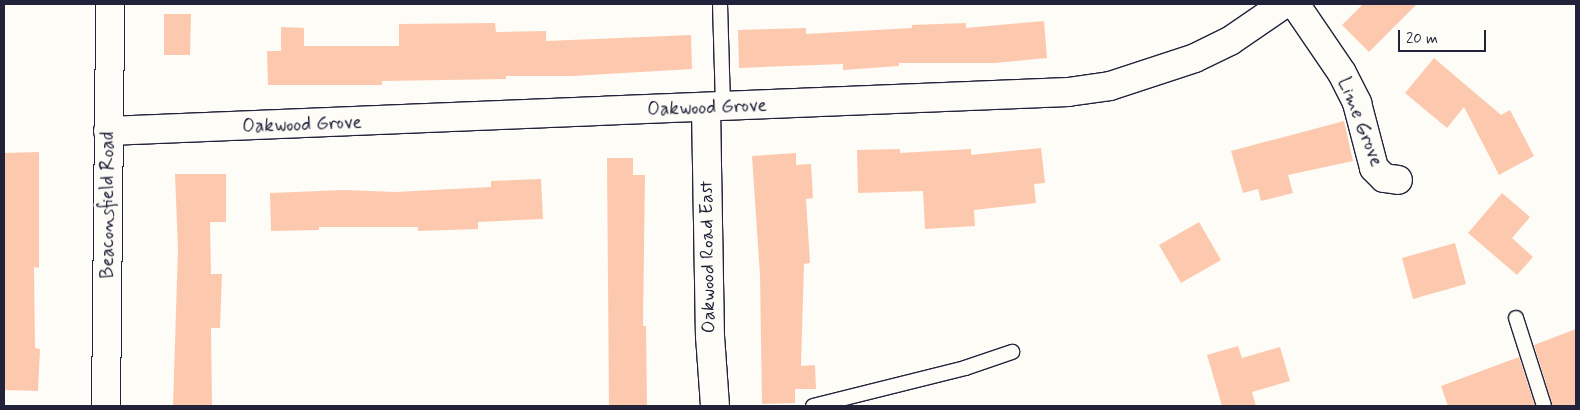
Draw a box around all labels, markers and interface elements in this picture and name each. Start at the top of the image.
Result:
scale bar [1400,20,1488,52]
text: 20 m [1406,29,1438,49]
street label: Lime Grove [1333,74,1387,170]
street label: Oakwood Grove [647,95,767,121]
street label: Oakwood Grove [242,112,362,138]
street label: Beaconsfield Road [97,132,119,278]
street label: Oakwood Road East [695,181,721,333]

